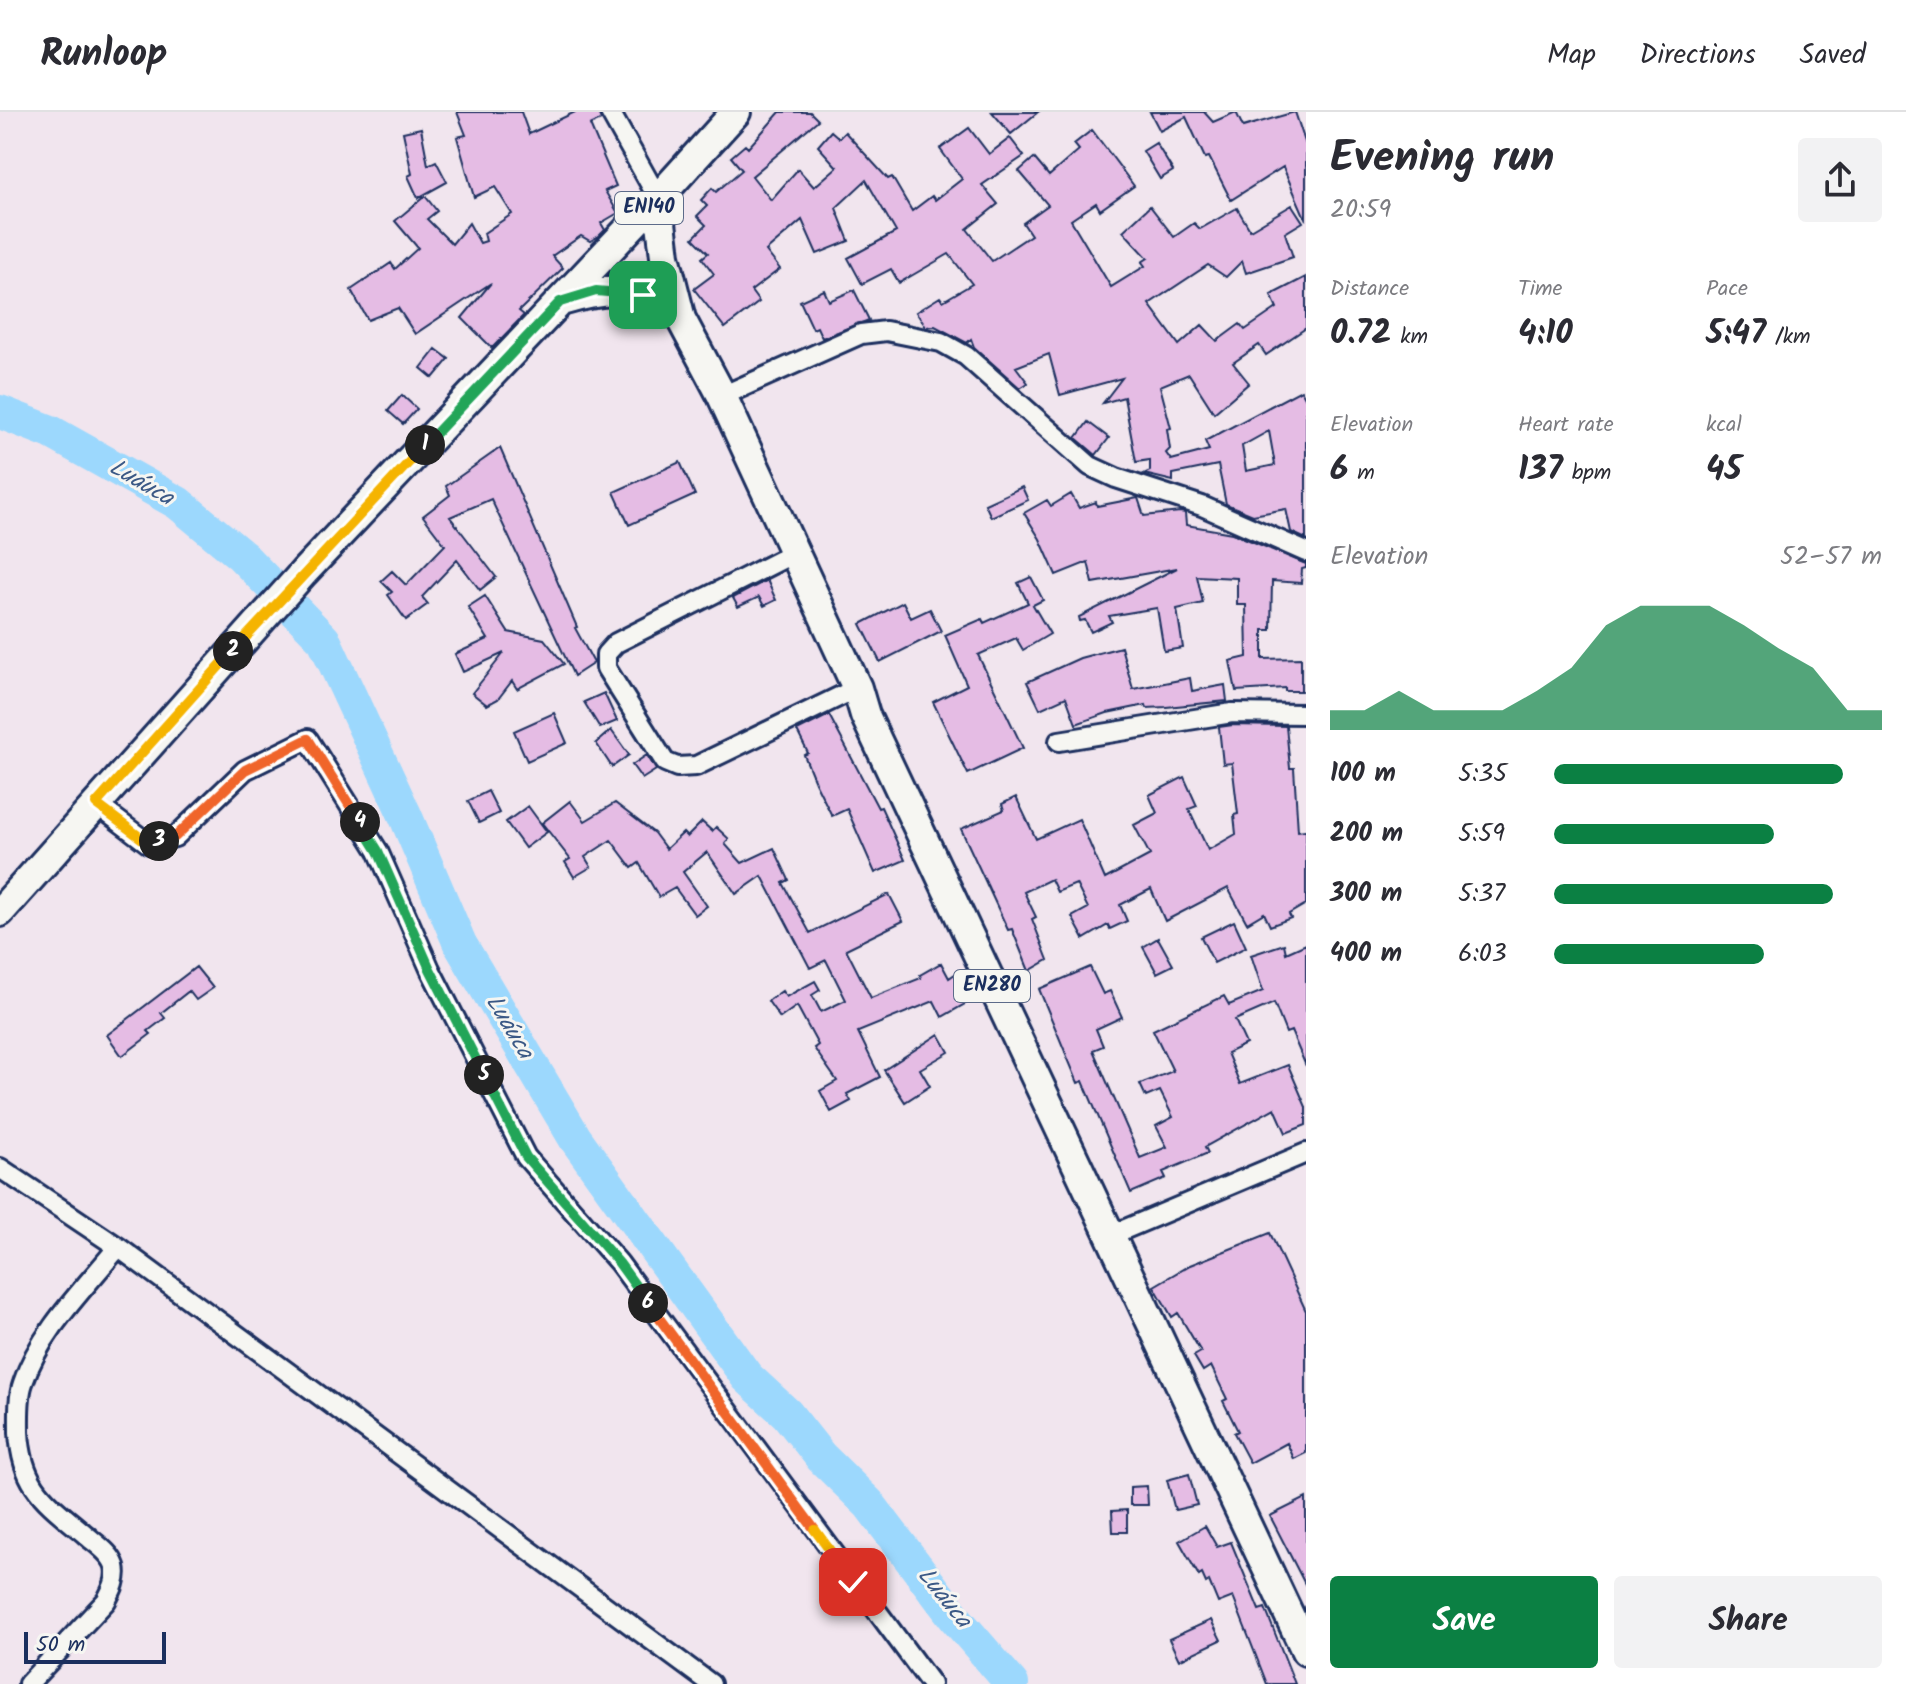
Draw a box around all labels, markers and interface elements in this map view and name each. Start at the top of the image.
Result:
text: Runloop [40,25,168,85]
text: Map [1547,33,1596,78]
text: Directions [1640,33,1756,78]
text: Saved [1800,33,1866,78]
text: Evening run [1330,124,1554,194]
button: share [1798,138,1882,222]
text: 20:59 [1330,189,1391,231]
road number: EN140 [615,192,683,224]
pin [609,261,677,329]
text: Distance [1330,272,1409,307]
text: Time [1518,272,1562,307]
text: Pace [1706,272,1748,307]
icon: arrive [621,273,665,317]
text: 0.72 [1330,307,1391,361]
text: 4:10 [1518,307,1573,361]
text: 5:47 [1706,307,1766,361]
text: km [1391,320,1428,355]
text: /km [1766,320,1811,355]
text: Elevation [1330,408,1413,443]
text: Heart rate [1518,408,1614,443]
text: kcal [1706,408,1742,443]
pin: 1 [405,425,445,465]
text: 1 [422,427,428,462]
text: 6 [1330,443,1348,497]
text: 137 [1518,443,1563,497]
text: 45 [1706,443,1742,497]
water label: Luáuca [101,449,182,518]
text: m [1348,456,1375,491]
text: bpm [1563,456,1611,491]
text: Elevation [1330,536,1428,578]
text: 52–57 m [1780,536,1882,578]
pin: 2 [213,631,253,671]
text: 2 [227,633,239,668]
text: 100 m [1330,753,1396,795]
text: 5:35 [1458,753,1507,795]
pin: 4 [340,802,380,842]
text: 4 [354,804,366,839]
text: 200 m [1330,813,1403,855]
text: 5:59 [1458,813,1505,855]
pin: 3 [139,821,179,861]
text: 3 [153,823,165,858]
text: 300 m [1330,873,1402,915]
text: 5:37 [1458,873,1505,915]
text: 400 m [1330,933,1402,975]
text: 6:03 [1458,933,1507,975]
road number: EN280 [954,970,1030,1002]
water label: Luáuca [474,987,544,1068]
pin: 5 [464,1055,504,1095]
text: 5 [478,1057,490,1092]
pin: 6 [628,1283,668,1323]
text: 6 [642,1285,654,1320]
pin [819,1548,887,1616]
water label: Luáuca [907,1559,982,1639]
icon: check [831,1560,875,1604]
button: Save [1330,1576,1598,1668]
button: Share [1614,1576,1882,1668]
scale bar [24,1628,166,1664]
text: 50 m [36,1628,85,1663]

